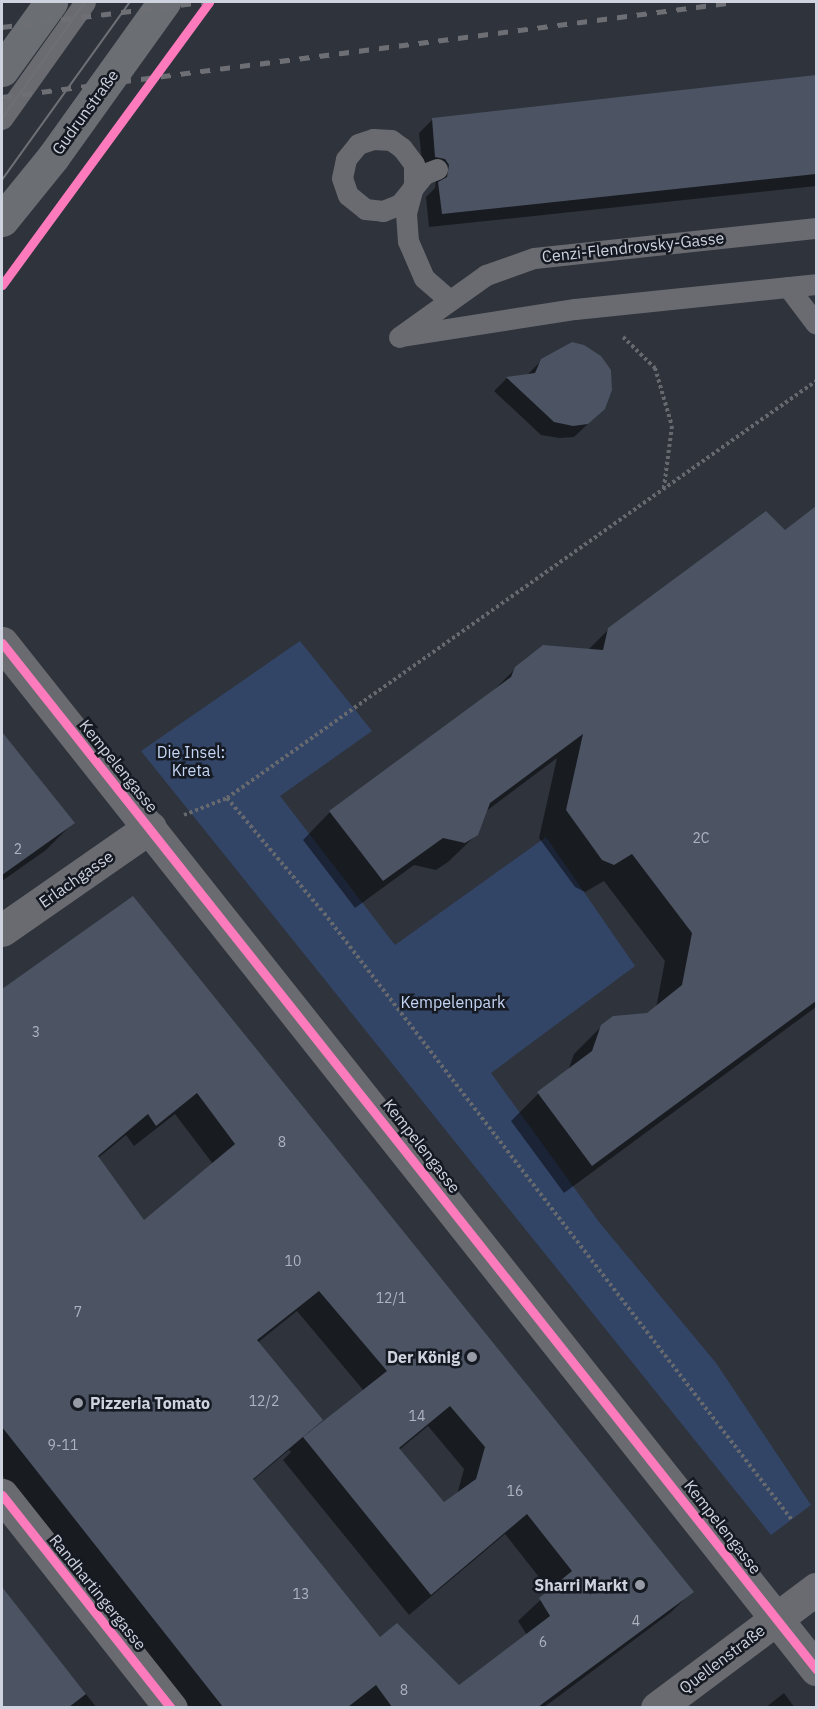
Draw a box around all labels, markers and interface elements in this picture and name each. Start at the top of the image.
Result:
street label: Gudrunstraße [48,66,122,158]
street label: Cenzi-Flendrovsky-Gasse [541,228,725,266]
street label: Kempelengasse [76,716,162,816]
park label: Die Insel: Kreta [157,742,225,780]
house number: 2C [692,830,710,846]
house number: 2 [14,841,22,857]
street label: Erlachgasse [35,846,117,912]
park label: Kempelenpark [401,992,505,1012]
house number: 3 [32,1024,40,1040]
street label: Kempelengasse [379,1095,465,1197]
house number: 8 [278,1134,286,1150]
house number: 10 [285,1253,301,1269]
house number: 12/1 [376,1290,406,1306]
house number: 7 [74,1304,82,1320]
place label: Der König [387,1347,460,1367]
marker: Der König [465,1350,479,1364]
place label: Pizzeria Tomato [90,1393,210,1413]
house number: 12/2 [249,1393,279,1409]
marker: Pizzeria Tomato [71,1396,85,1410]
house number: 14 [409,1408,425,1424]
house number: 9-11 [48,1437,78,1453]
street label: Kempelengasse [680,1476,766,1578]
house number: 16 [507,1483,523,1499]
street label: Randhartingergasse [46,1530,150,1654]
place label: Sharri Markt [534,1575,628,1595]
marker: Sharri Markt [633,1578,647,1592]
house number: 13 [293,1586,309,1602]
house number: 4 [632,1613,640,1629]
street label: Quellenstraße [675,1621,769,1697]
house number: 6 [539,1634,547,1650]
house number: 8 [400,1682,408,1698]

